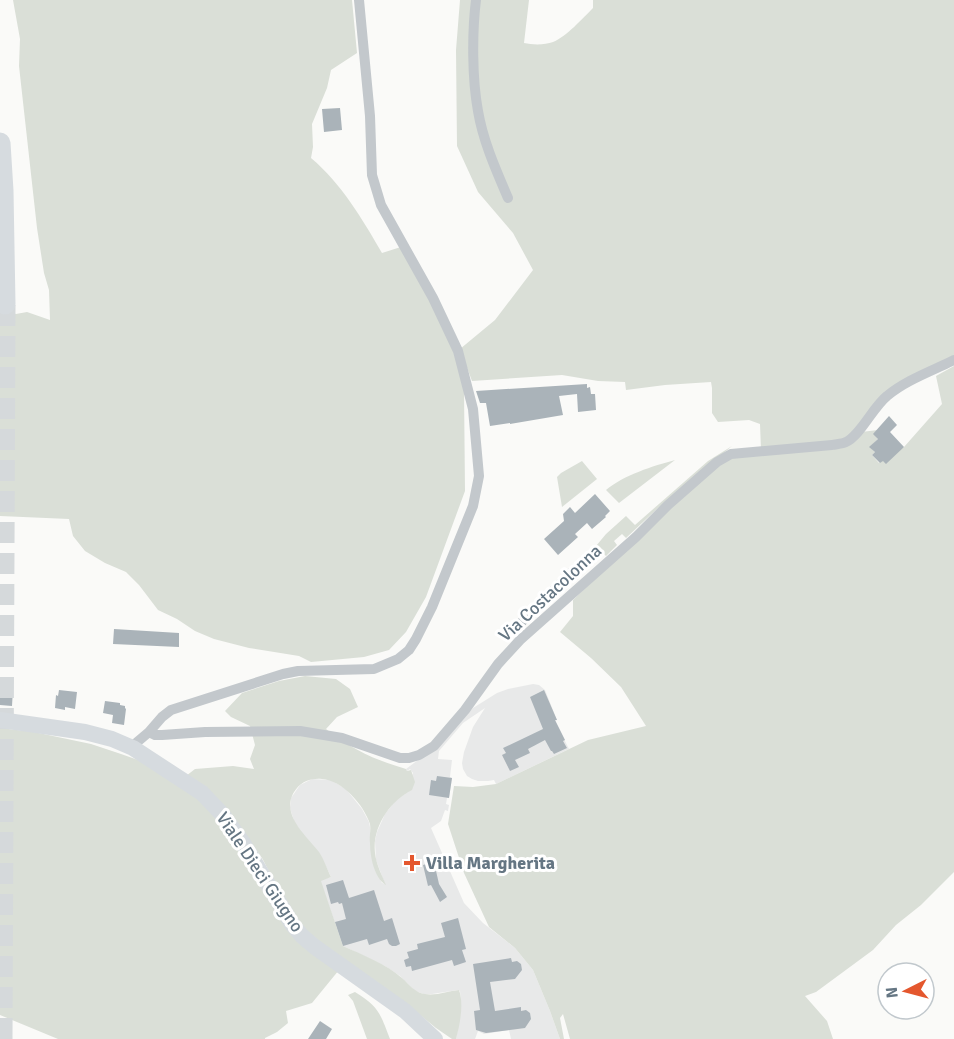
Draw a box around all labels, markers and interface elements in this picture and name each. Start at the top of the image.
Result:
street label: Via Costacolonna [494,540,606,646]
street label: Viale Dieci Giugno [212,808,308,936]
place label: Villa Margherita [426,852,555,874]
marker: Villa Margherita [403,854,421,872]
north arrow [876,961,936,1021]
text: N [882,986,903,999]

